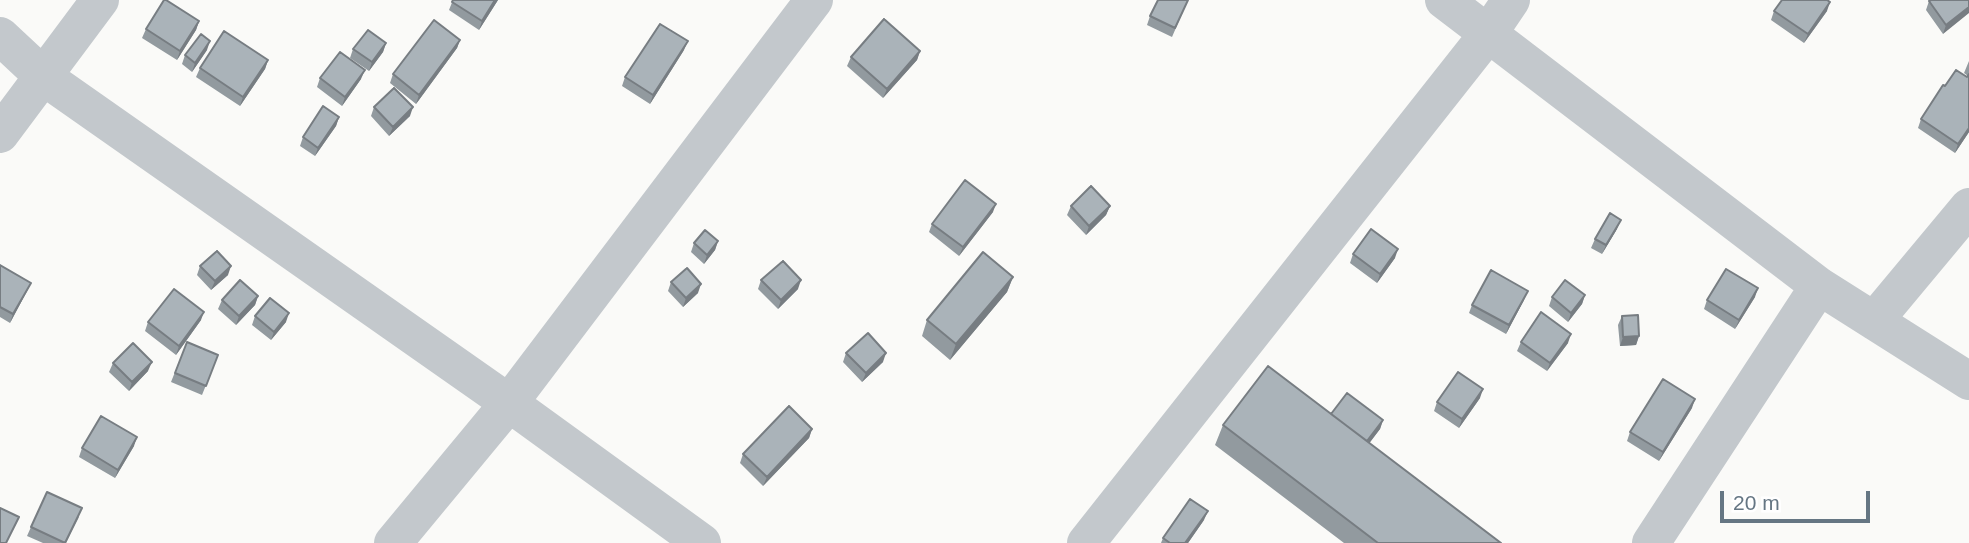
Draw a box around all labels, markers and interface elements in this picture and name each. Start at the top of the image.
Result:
scale bar [1724,476,1874,520]
text: 20 m [1733,491,1780,514]

